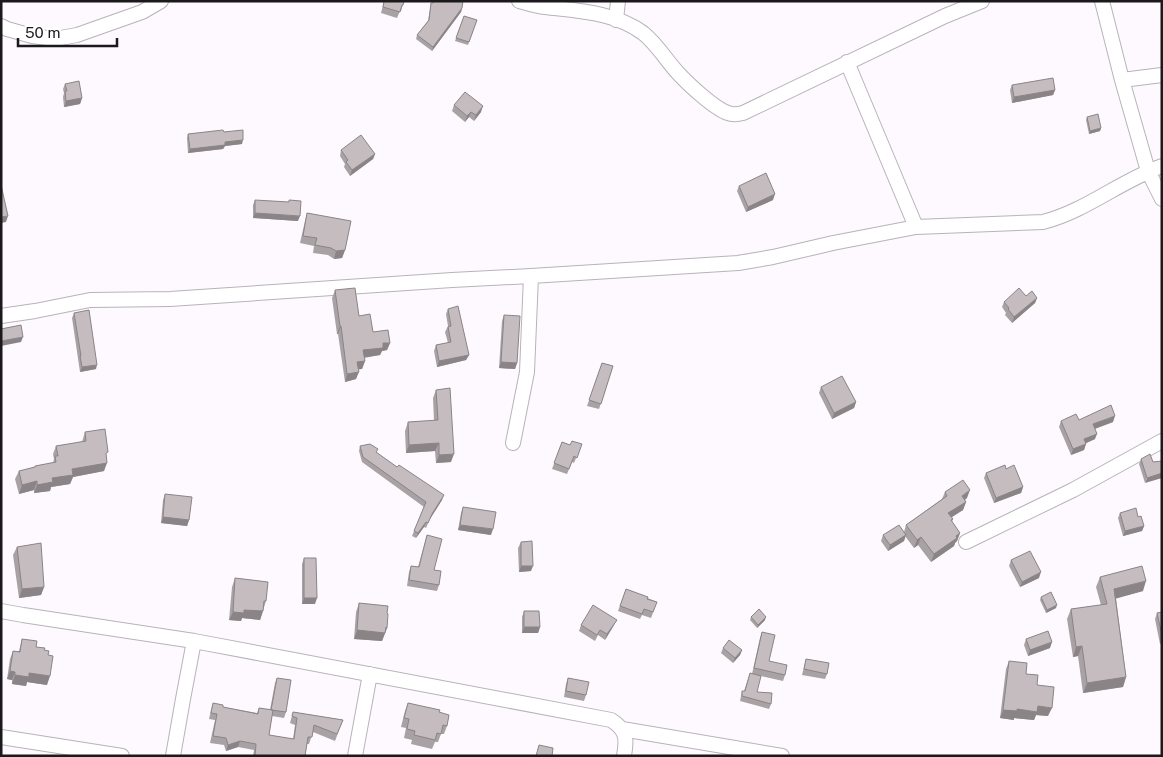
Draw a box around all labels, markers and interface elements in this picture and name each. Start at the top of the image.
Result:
scale bar [18,15,116,47]
text: 50 m [25,24,60,41]

